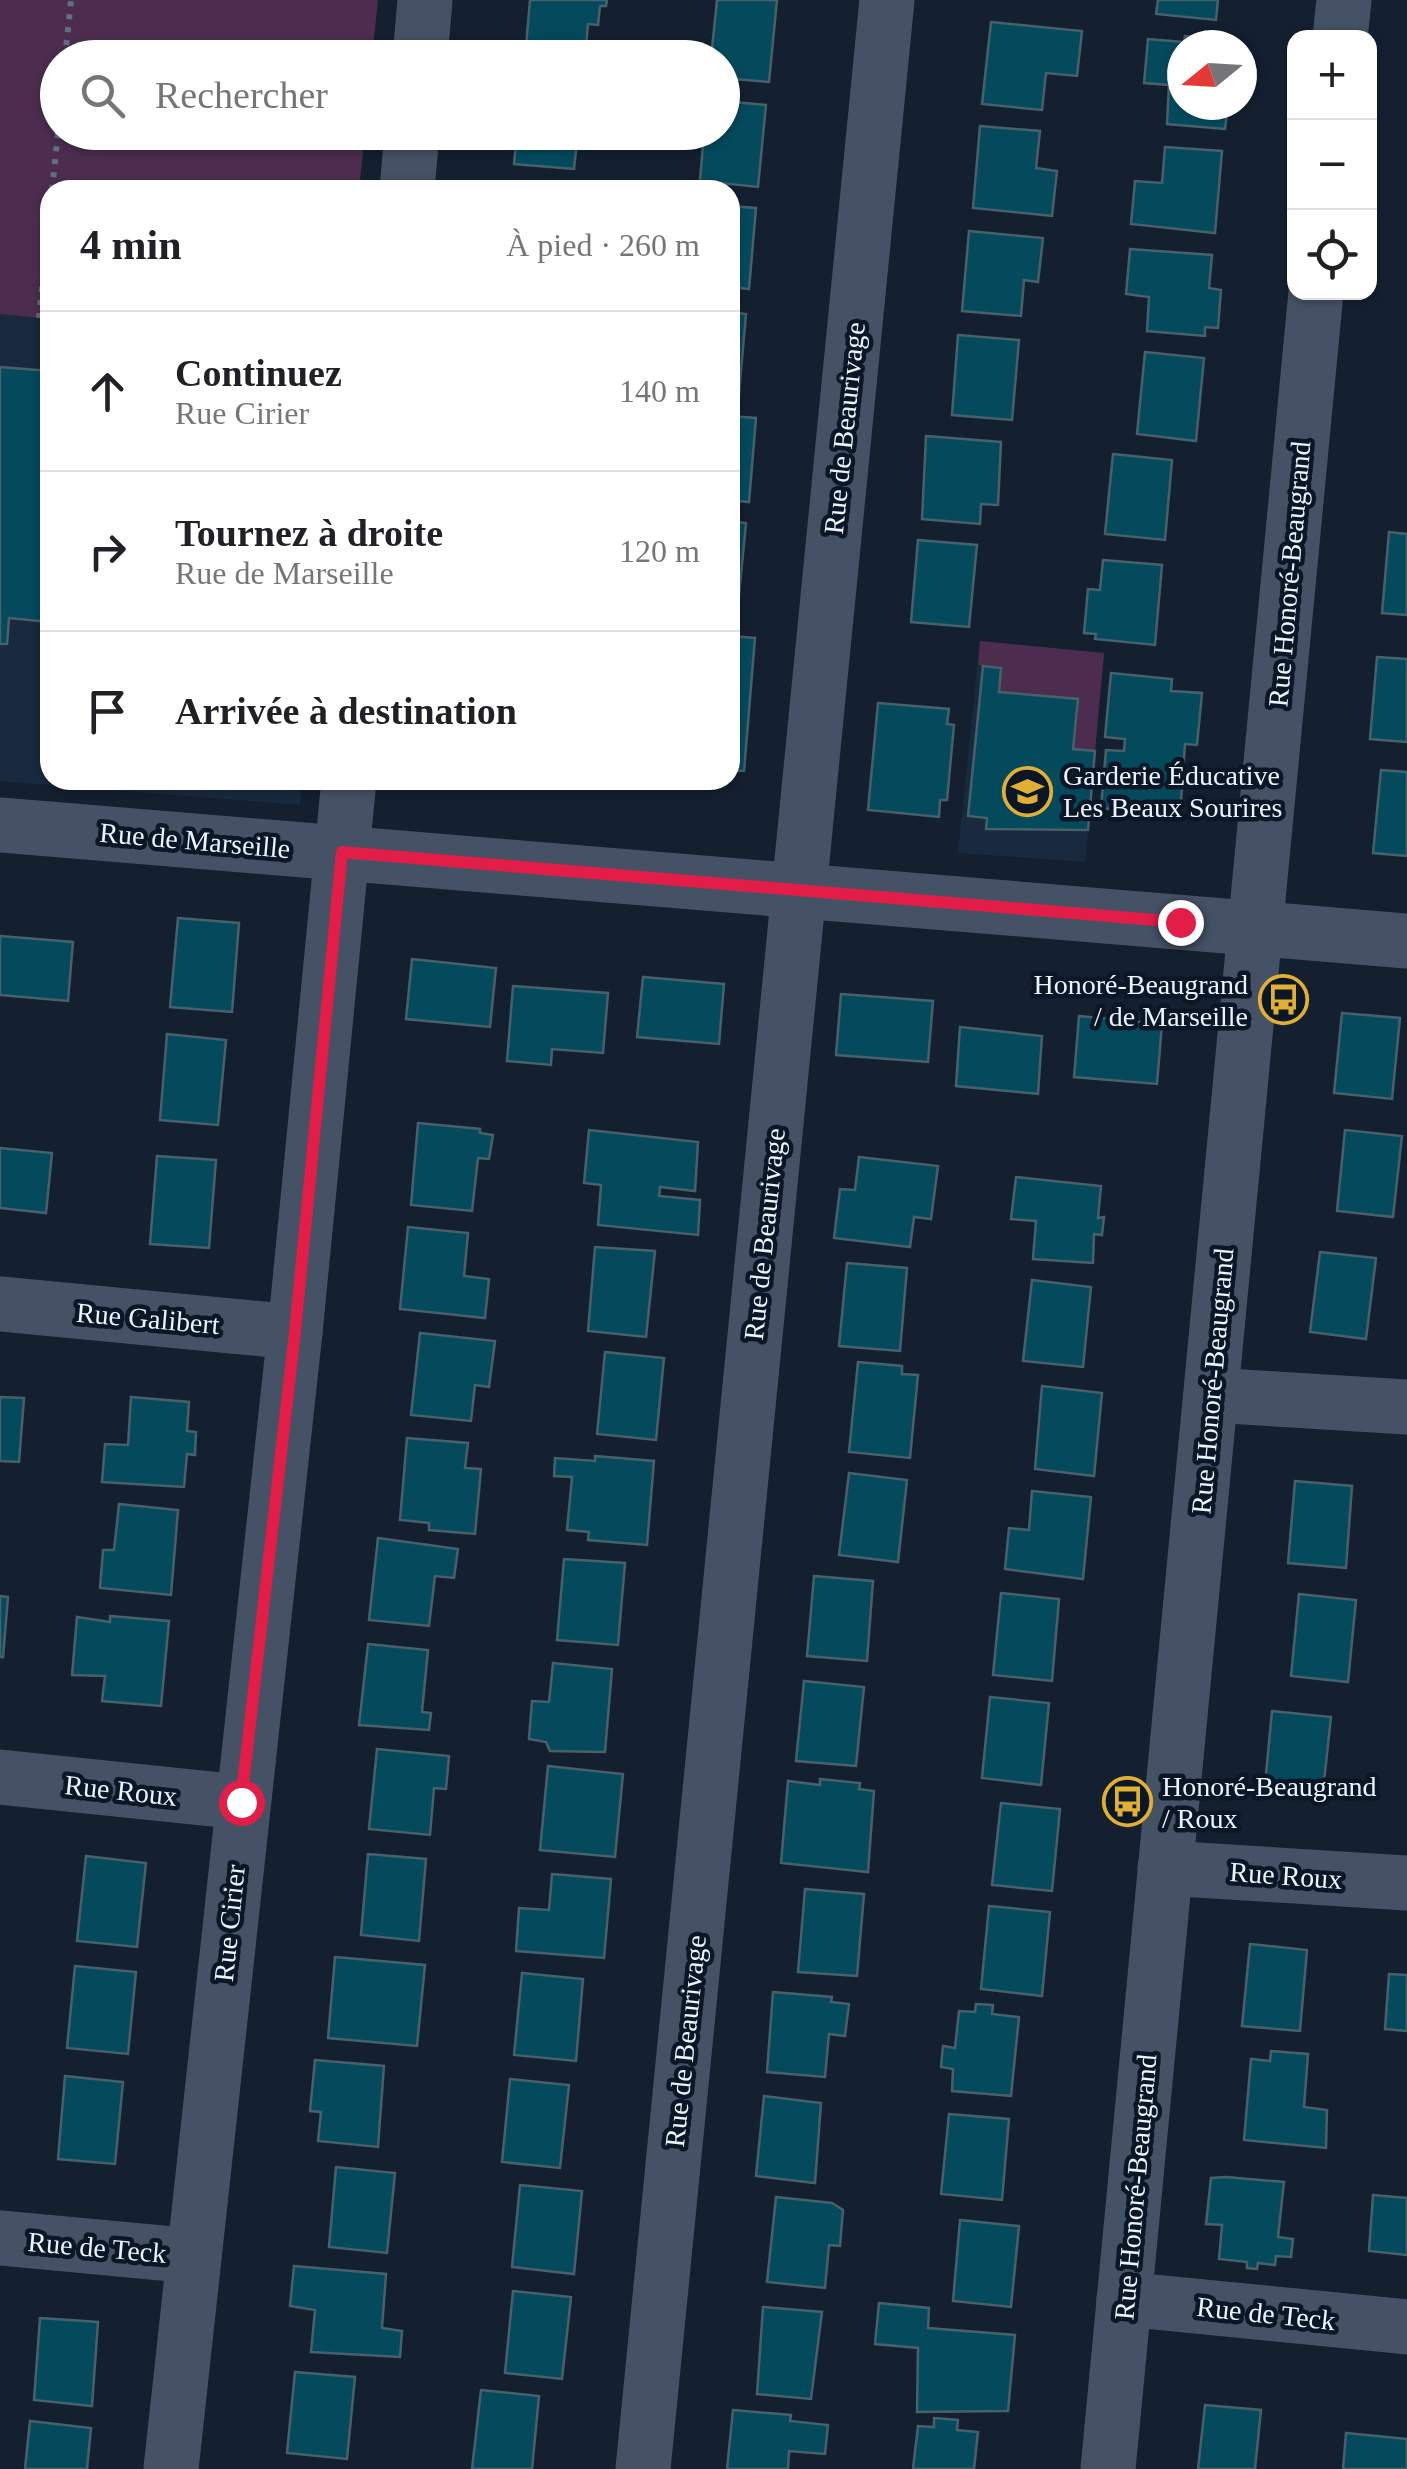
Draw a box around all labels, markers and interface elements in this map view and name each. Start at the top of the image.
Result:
north arrow [1167,30,1257,120]
map controls [1287,30,1377,300]
button: + [1287,30,1377,120]
search box [40,40,740,150]
icon: search [75,68,130,123]
text: Rechercher [155,74,328,116]
button: − [1287,120,1377,210]
button: locate [1287,210,1377,300]
text: 4 min [80,222,182,268]
text: À pied · 260 m [506,227,700,263]
street label: Rue de Beaurivage [818,320,871,536]
text: Continuez [175,352,342,394]
icon: ahead [80,364,135,419]
text: 140 m [619,373,700,409]
text: Rue Cirier [175,395,309,431]
street label: Rue Honoré-Beaugrand [1262,440,1317,708]
text: Tournez à droite [175,512,443,554]
icon: right [80,524,135,579]
text: 120 m [619,533,700,569]
text: Rue de Marseille [175,555,394,591]
icon: arrive [80,684,135,739]
text: Arrivée à destination [175,690,517,732]
place label: Garderie Éducative Les Beaux Sourires [1063,760,1282,823]
school or university icon: Garderie Éducative Les Beaux Sourires [1002,765,1054,817]
street label: Rue de Marseille [98,817,292,864]
route end [1158,900,1204,946]
place label: Honoré-Beaugrand / de Marseille [1033,969,1248,1032]
bus stop icon: Honoré-Beaugrand / de Marseille [1257,974,1309,1026]
street label: Rue de Beaurivage [738,1126,791,1342]
street label: Rue Honoré-Beaugrand [1185,1247,1240,1515]
street label: Rue Galibert [75,1297,221,1340]
street label: Rue Roux [63,1769,179,1812]
place label: Honoré-Beaugrand / Roux [1162,1771,1377,1834]
bus stop icon: Honoré-Beaugrand / Roux [1101,1776,1153,1828]
route start [219,1780,265,1826]
street label: Rue Roux [1229,1856,1343,1895]
street label: Rue Cirier [208,1862,251,1983]
street label: Rue de Beaurivage [659,1933,712,2149]
street label: Rue Honoré-Beaugrand [1108,2053,1163,2321]
street label: Rue de Teck [26,2226,168,2269]
street label: Rue de Teck [1195,2291,1337,2336]

